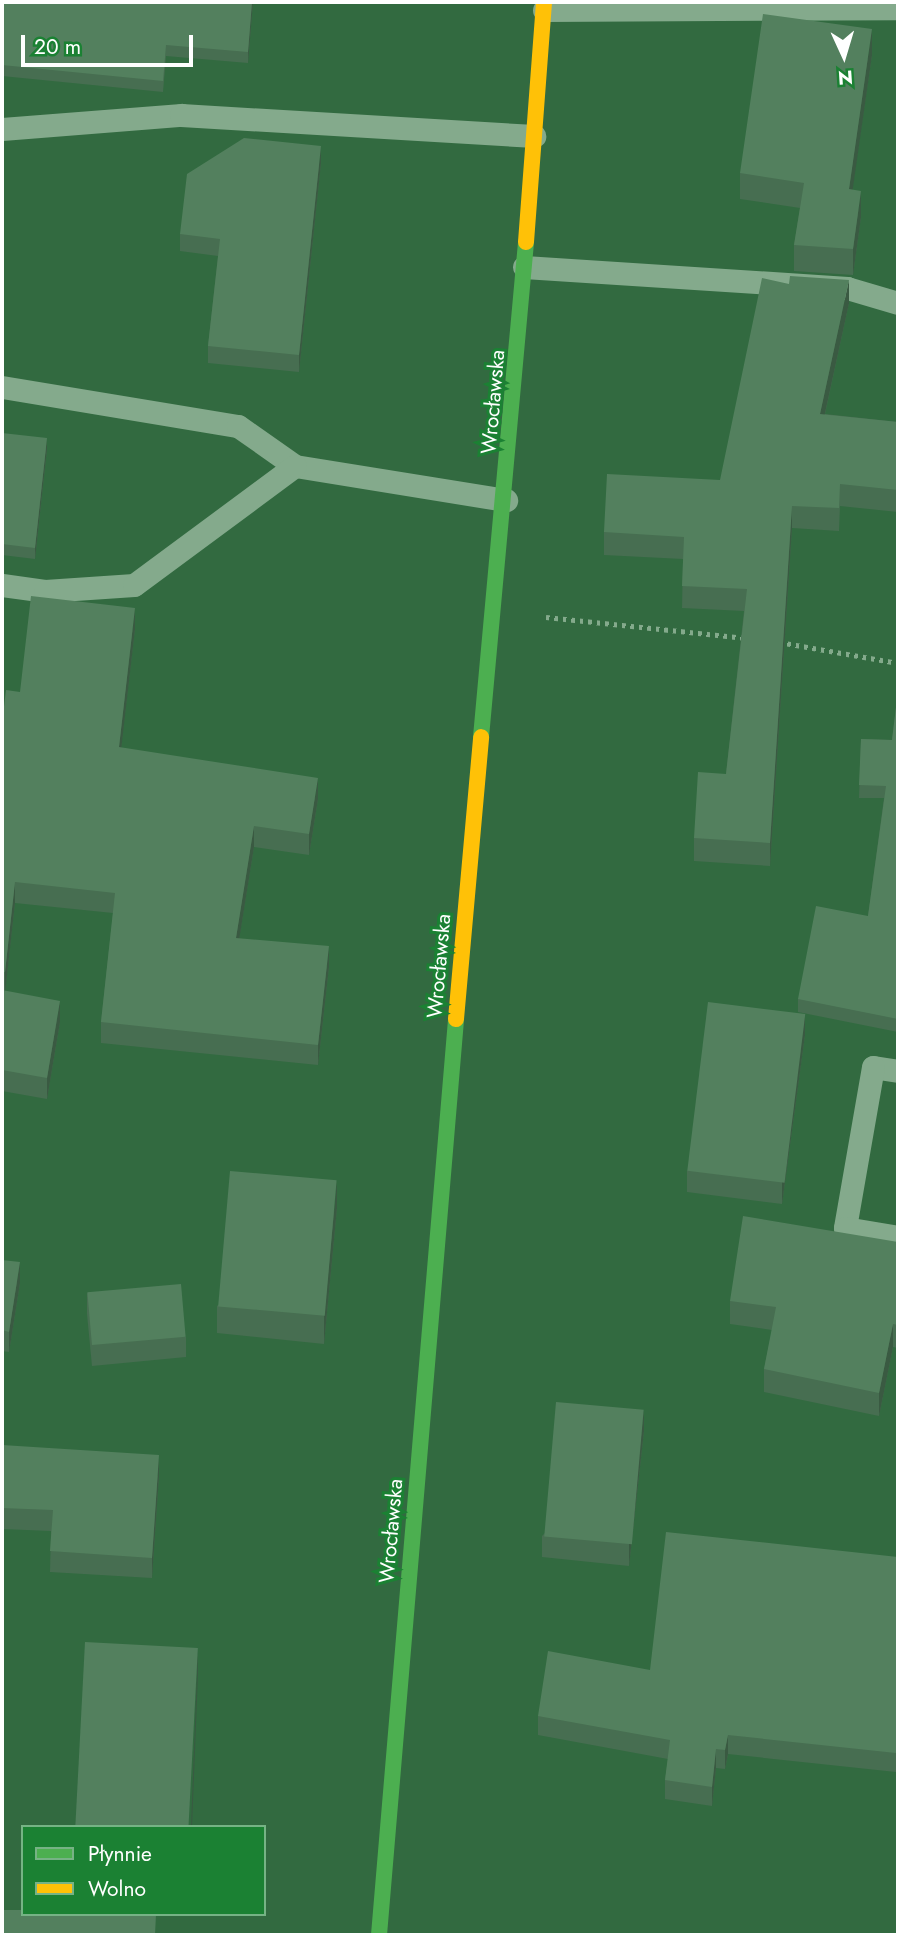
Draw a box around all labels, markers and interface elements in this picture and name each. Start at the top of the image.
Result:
scale bar [24,21,196,65]
north arrow [809,21,879,91]
text: 20 m [34,32,81,62]
text: N [837,63,854,91]
street label: Wrocławska [476,349,510,455]
street label: Wrocławska [422,913,456,1019]
street label: Wrocławska [374,1478,408,1584]
legend [21,1825,266,1916]
text: Płynnie [88,1839,152,1869]
text: Wolno [88,1874,146,1904]

